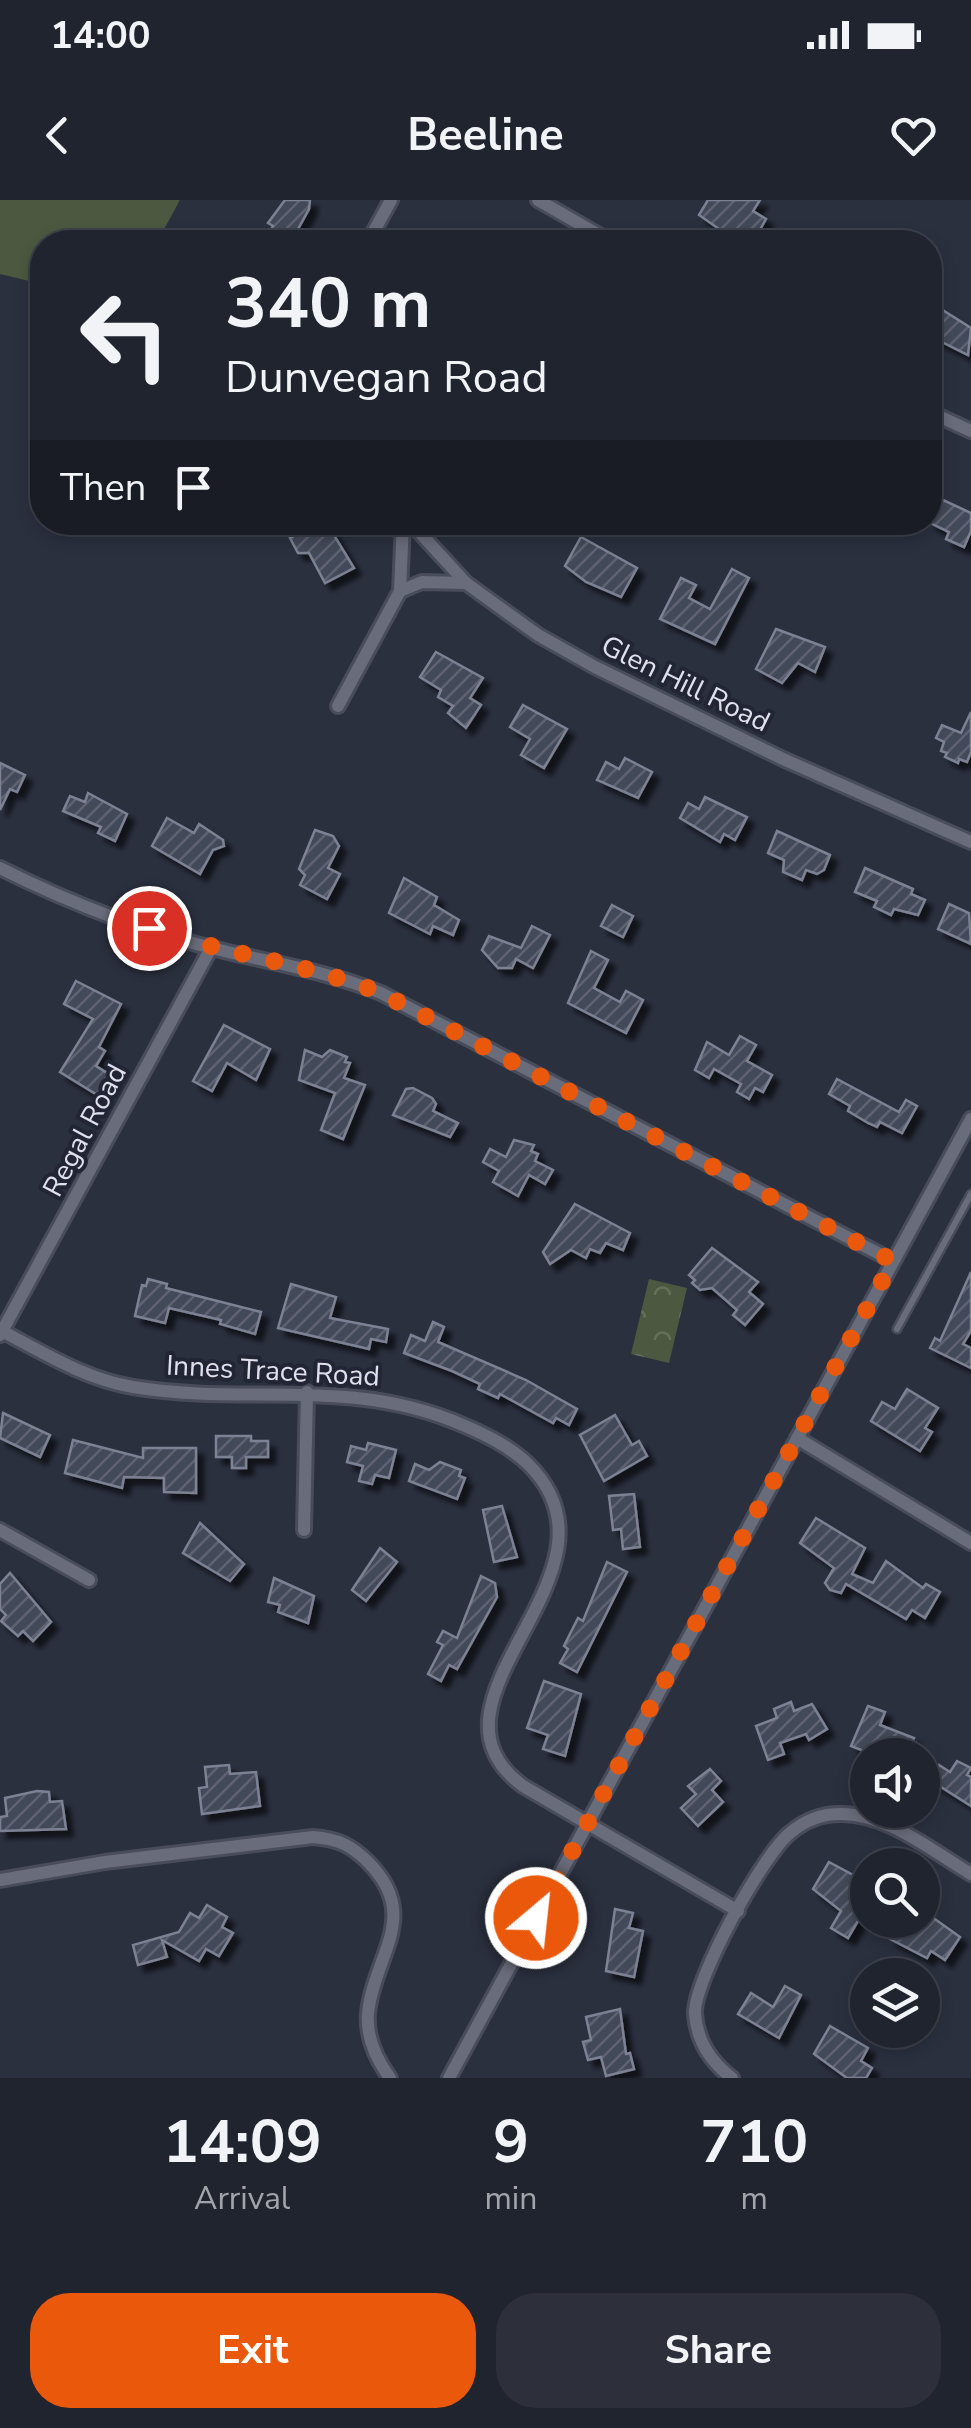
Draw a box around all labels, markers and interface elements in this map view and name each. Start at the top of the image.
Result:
text: 14:00 [50,10,151,61]
text: Beeline [407,105,564,166]
icon: back [30,108,85,163]
icon: heart [886,108,941,163]
text: 340 m [225,256,431,352]
icon: left [60,270,190,400]
text: Dunvegan Road [225,347,548,408]
icon: arrive [166,460,221,515]
text: Then [60,462,146,513]
street label: Glen Hill Road [595,627,776,741]
pin [107,886,192,971]
icon: arrive [122,901,177,956]
street label: Regal Road [34,1057,136,1203]
street label: Innes Trace Road [165,1346,381,1396]
map controls [850,1738,940,2048]
button: sound [850,1738,940,1828]
button: search [850,1848,940,1938]
position arrow [484,1866,588,1970]
button: layers [850,1958,940,2048]
text: 14:09 [163,2101,322,2183]
text: 9 [493,2101,529,2183]
text: 710 [700,2101,808,2183]
text: Arrival [194,2177,290,2220]
text: min [484,2177,537,2220]
text: m [740,2177,768,2220]
button: Exit [30,2293,476,2408]
button: Share [496,2293,941,2408]

